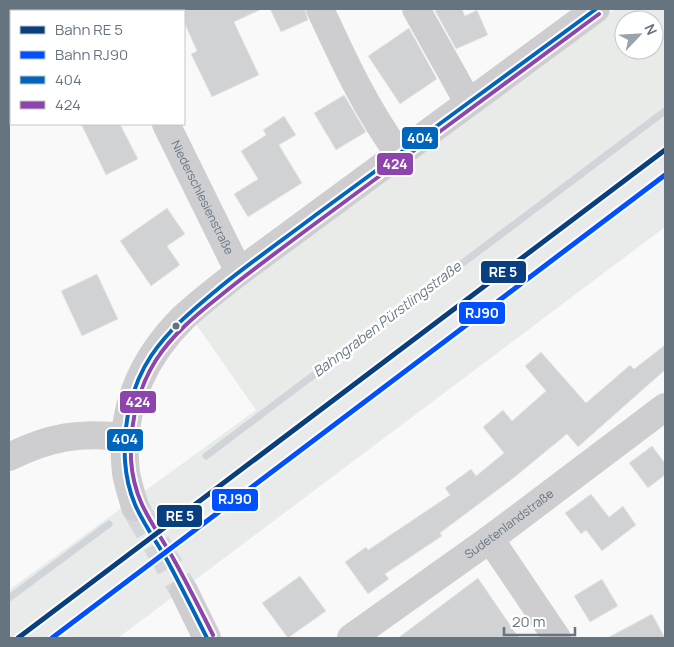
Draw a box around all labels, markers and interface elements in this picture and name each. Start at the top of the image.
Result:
legend [10,10,185,125]
north arrow [614,10,664,60]
text: Bahn RE 5 [55,19,123,40]
text: N [640,21,662,38]
text: Bahn RJ90 [55,44,128,65]
text: 404 [55,69,82,90]
text: 424 [55,94,81,115]
line badge: 404 [401,126,439,150]
text: 404 [407,128,433,147]
street label: Niederschlesienstraße [167,137,238,257]
line badge: 424 [376,152,414,176]
text: 424 [382,154,408,173]
water label: Bahngraben Pürstlingstraße [309,256,465,381]
line badge: RE 5 [480,260,527,284]
text: RE 5 [489,262,517,281]
line badge: RJ90 [458,301,506,325]
text: RJ90 [465,303,499,322]
unlabelled marker [171,321,181,331]
line badge: 424 [119,390,157,414]
text: 424 [125,392,151,411]
line badge: 404 [106,428,144,452]
text: 404 [112,429,138,448]
street label: Sudetenlandstraße [461,485,557,562]
line badge: RJ90 [211,488,259,512]
text: RJ90 [218,489,252,508]
line badge: RE 5 [156,504,203,528]
text: RE 5 [166,506,194,525]
scale bar [504,604,575,636]
text: 20 m [512,611,545,632]

